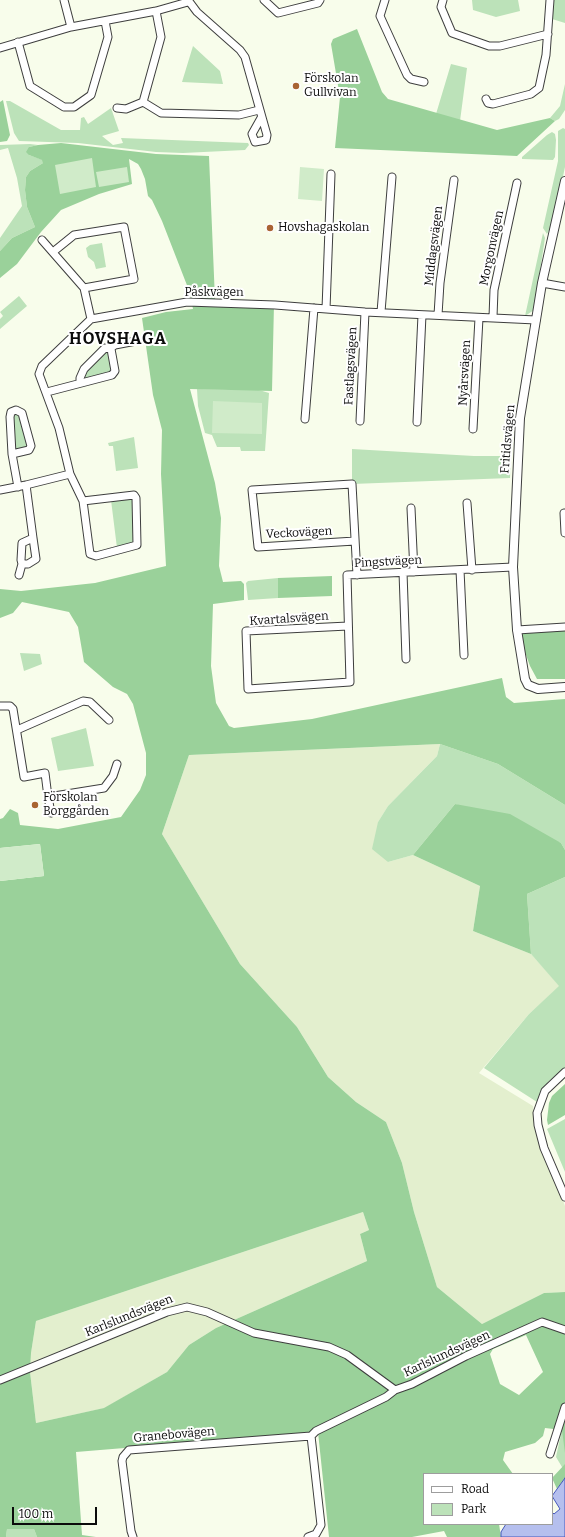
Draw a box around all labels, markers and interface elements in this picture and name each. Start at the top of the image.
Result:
place label: Förskolan Gullvivan [304,72,359,100]
marker: Förskolan Gullvivan [291,81,301,91]
street label: Middagsvägen [422,205,446,287]
street label: Morgonvägen [477,209,507,287]
place label: Hovshagaskolan [278,221,369,235]
marker: Hovshagaskolan [265,223,275,233]
street label: Påskvägen [184,286,244,300]
street label: Fastlagsvägen [342,327,360,405]
district label: HOVSHAGA [69,330,167,350]
street label: Nyårsvägen [456,340,474,406]
street label: Fritidsvägen [498,404,518,474]
street label: Veckovägen [265,524,333,542]
street label: Pingstvägen [354,553,422,571]
street label: Kvartalsvägen [249,609,329,629]
place label: Förskolan Borggården [43,791,109,819]
marker: Förskolan Borggården [30,800,40,810]
street label: Karlslundsvägen [83,1292,175,1340]
street label: Karlslundsvägen [402,1328,492,1380]
street label: Granebovägen [133,1424,215,1446]
legend [423,1473,553,1525]
text: Road [461,1482,489,1496]
scale bar [14,1499,99,1525]
text: Park [461,1502,486,1516]
text: 100 m [19,1507,53,1521]

